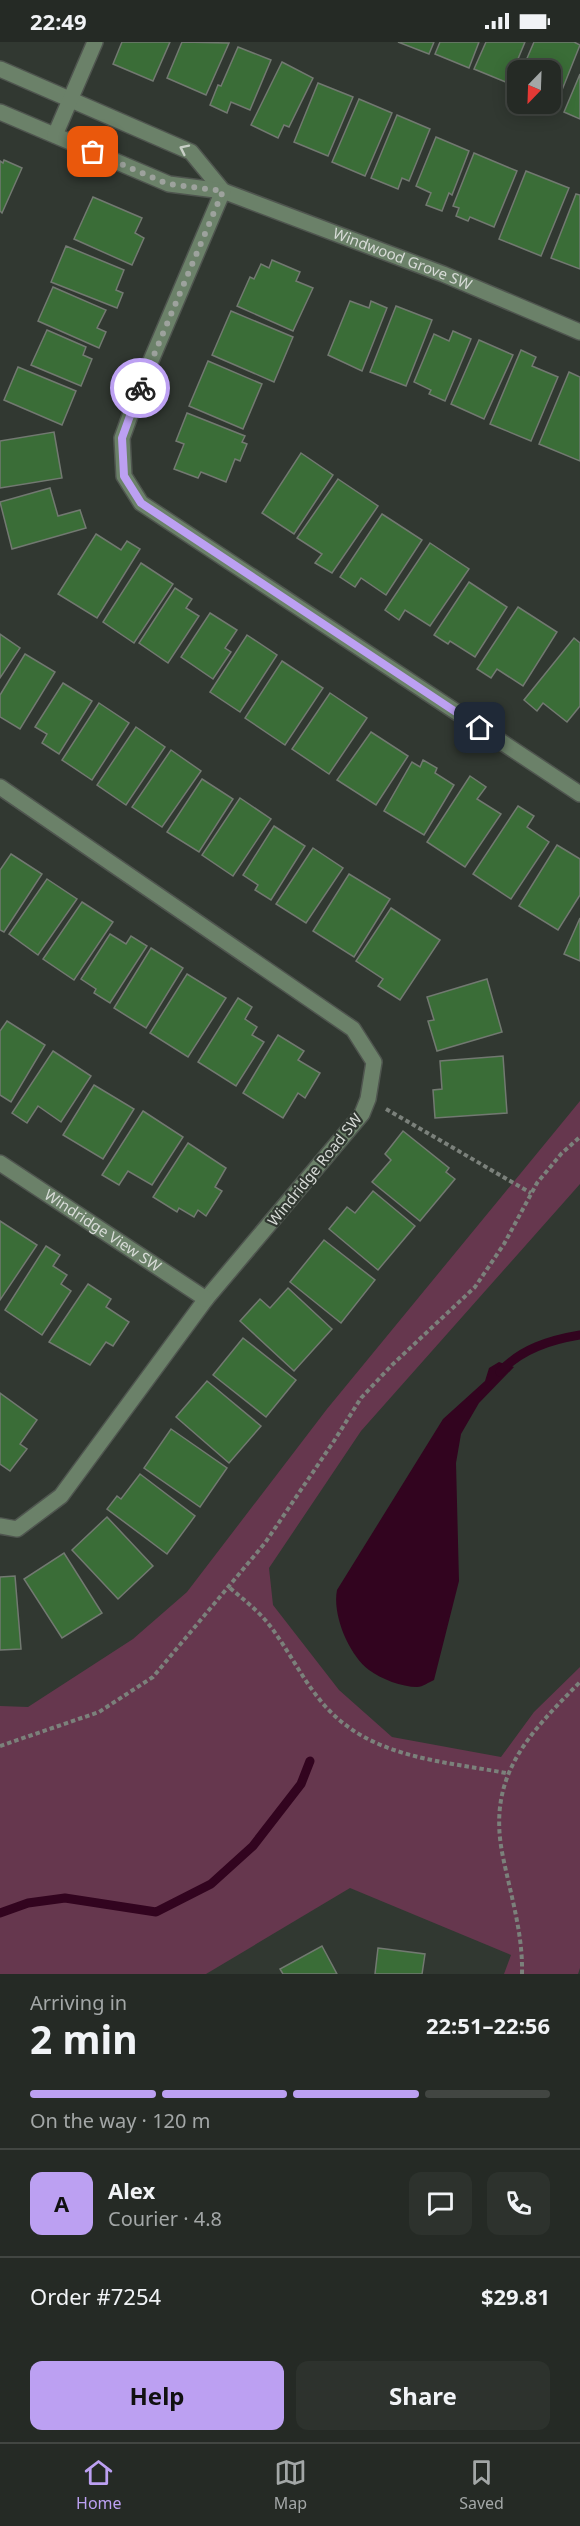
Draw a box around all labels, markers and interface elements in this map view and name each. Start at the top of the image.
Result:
text: 22:49 [30,6,87,36]
north arrow [507,60,561,114]
map controls [507,60,561,114]
pin [67,126,118,177]
icon: bag [76,135,109,168]
one-way arrow [179,145,190,157]
street label: Windwood Grove SW [330,222,475,294]
courier [110,358,170,418]
icon: bike [124,372,157,405]
pin [454,702,505,753]
icon: home [463,711,496,744]
street label: Windridge Road SW [263,1109,366,1230]
street label: Windridge View SW [41,1184,166,1276]
text: Arriving in [30,1989,127,2016]
text: 22:51–22:56 [426,2010,550,2040]
text: 2 min [30,2012,137,2065]
text: On the way · 120 m [30,2107,210,2134]
button: chat [409,2172,472,2235]
button: phone [487,2172,550,2235]
text: Alex [108,2175,155,2205]
text: A [54,2188,69,2218]
text: Courier · 4.8 [108,2205,222,2232]
text: Order #7254 [30,2281,161,2311]
text: $29.81 [481,2281,550,2311]
button: Help [30,2361,284,2430]
button: Share [296,2361,550,2430]
tab: Home [76,2456,122,2514]
tab: Map [274,2456,307,2514]
tab: Saved [459,2456,504,2514]

